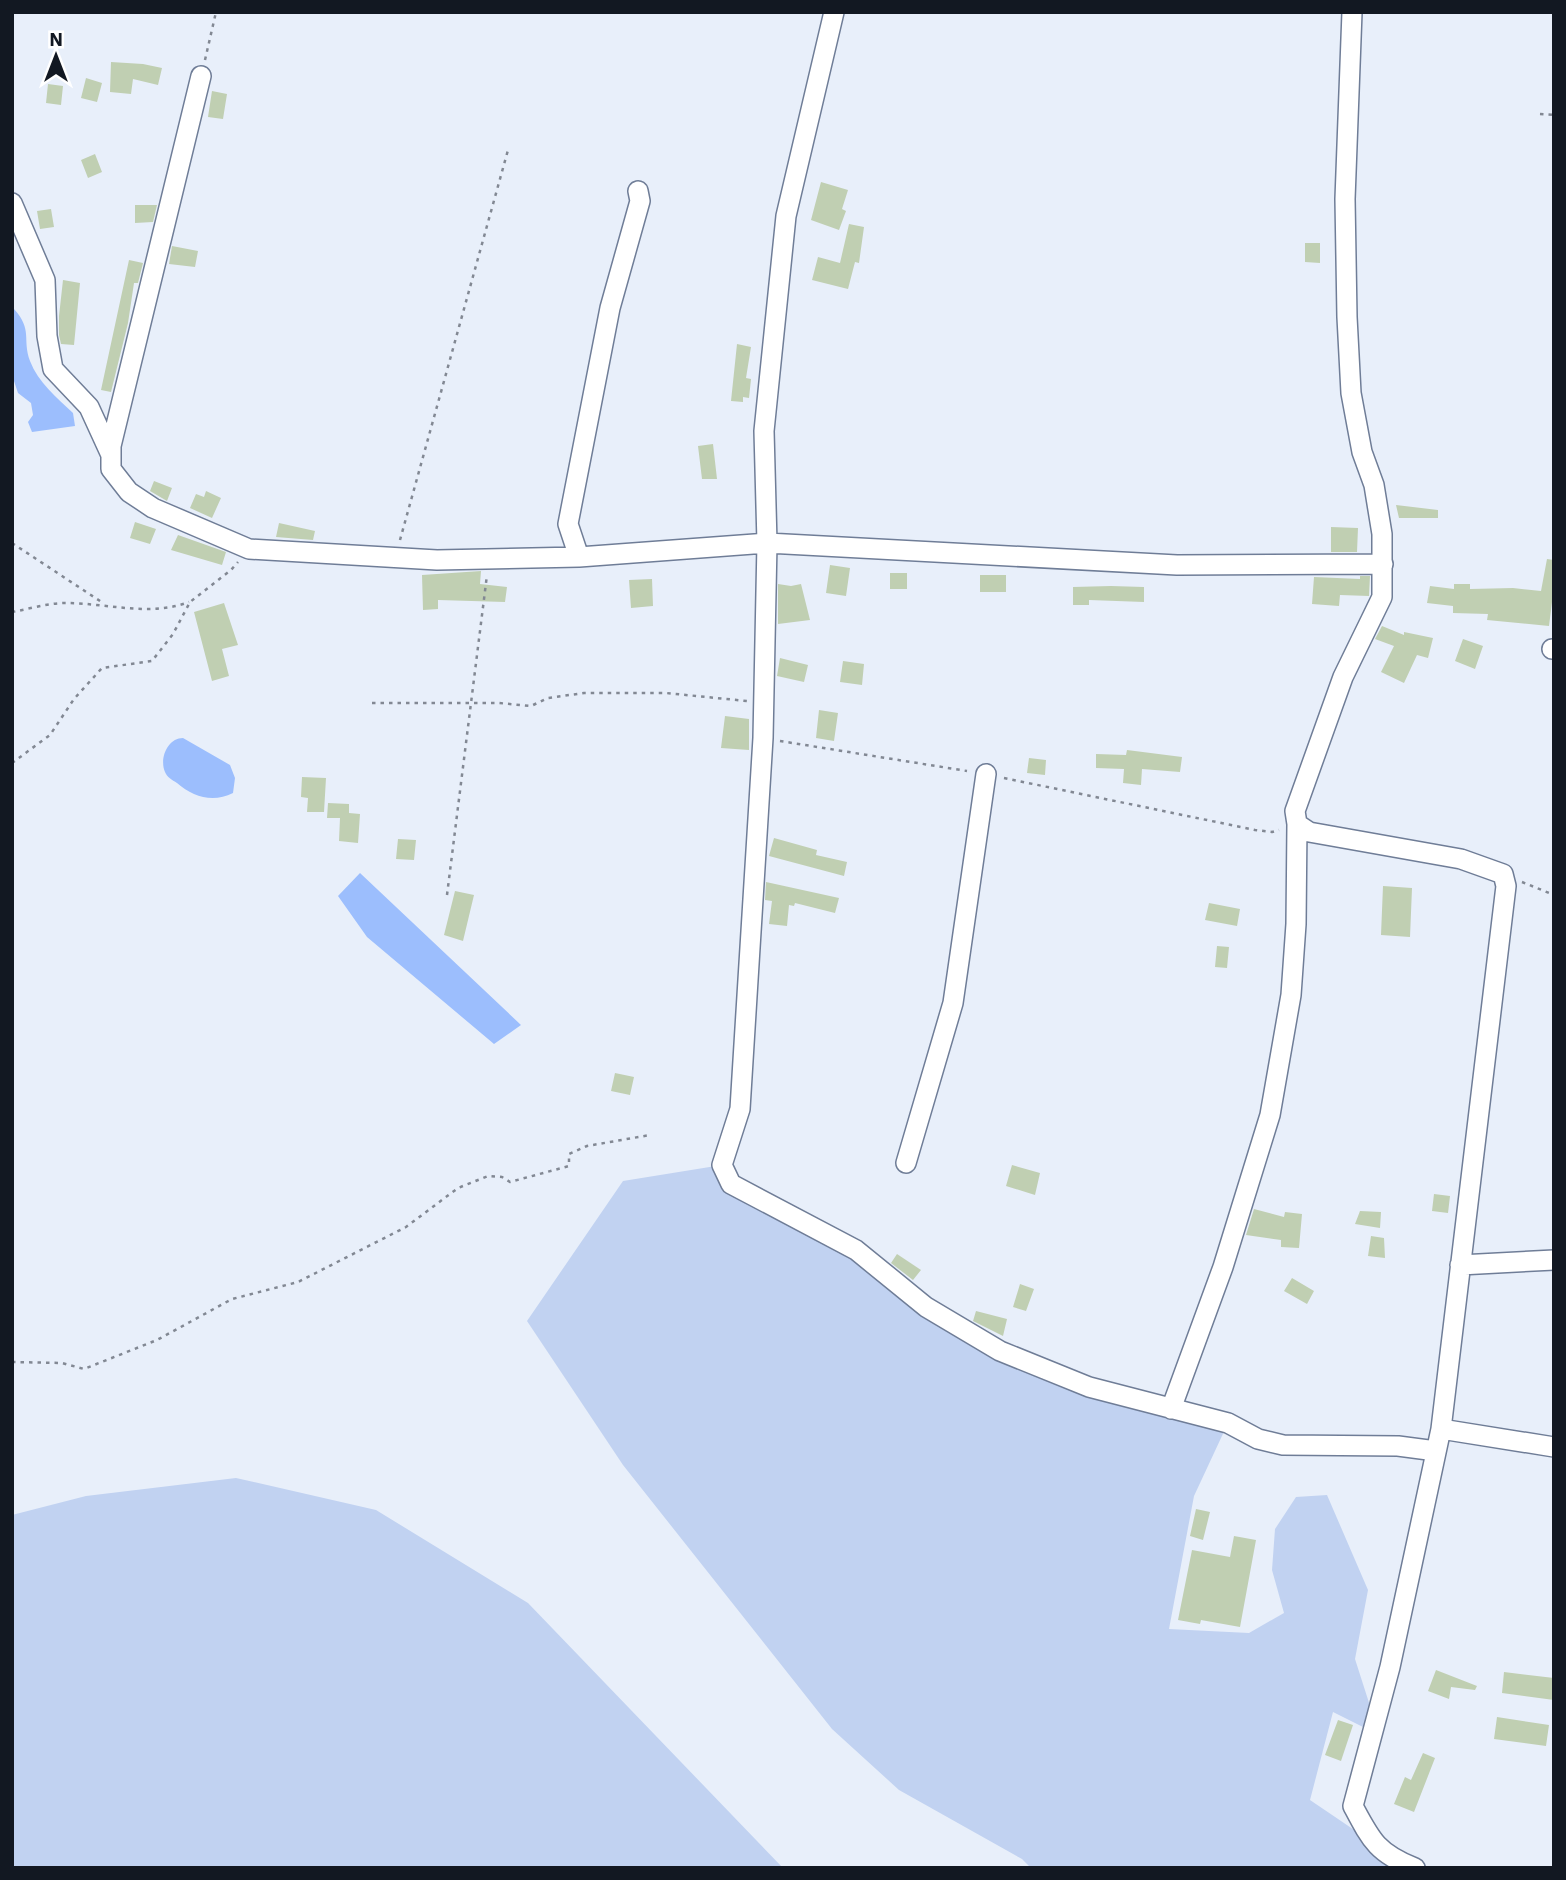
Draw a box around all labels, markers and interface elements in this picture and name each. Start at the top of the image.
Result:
north arrow [21,21,91,91]
text: N [49,27,63,51]

